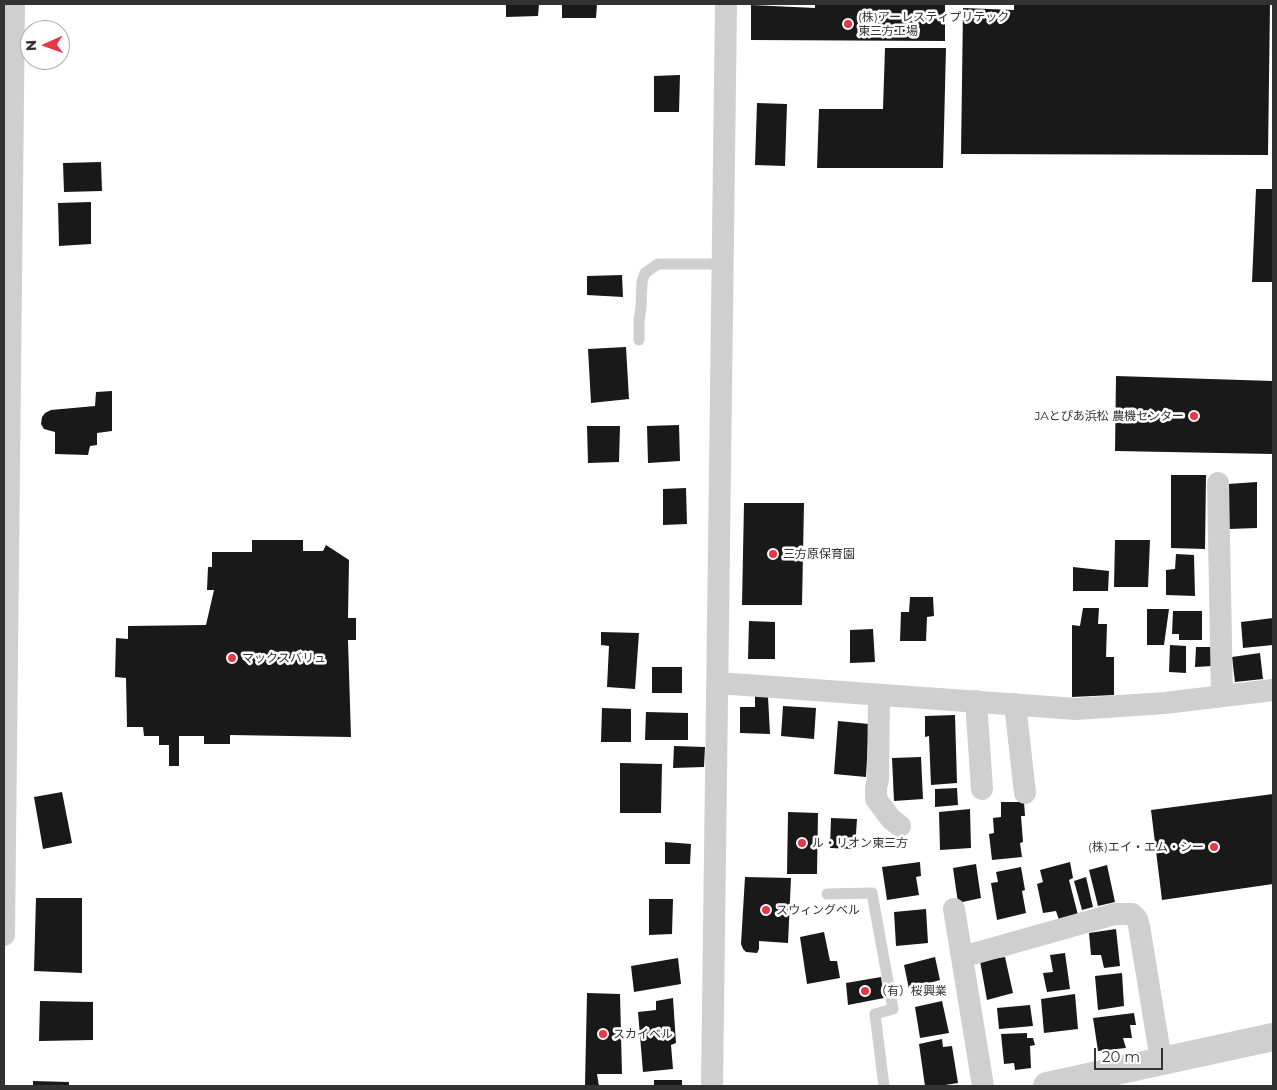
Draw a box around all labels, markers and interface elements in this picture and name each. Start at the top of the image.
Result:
place label: (株)アーレスティプリテック 東三方工場 [858,10,1009,38]
marker: (株)アーレスティプリテック 東三方工場 [842,18,854,30]
north arrow [20,20,70,70]
text: N [22,40,40,51]
place label: JAとぴあ浜松 農機センター [1034,409,1184,423]
marker: JAとぴあ浜松 農機センター [1188,410,1200,422]
place label: 三方原保育園 [783,547,855,561]
marker: 三方原保育園 [767,548,779,560]
place label: マックスバリュ [242,651,326,665]
marker: マックスバリュ [226,652,238,664]
place label: ル・リオン東三方 [812,836,908,850]
marker: ル・リオン東三方 [796,837,808,849]
place label: (株)エイ・エム・シー [1088,840,1204,854]
marker: (株)エイ・エム・シー [1208,841,1220,853]
place label: スウィングベル [776,903,860,917]
marker: スウィングベル [760,904,772,916]
place label: （有）桜興業 [875,984,947,998]
marker: （有）桜興業 [859,985,871,997]
place label: スカイベル [613,1027,673,1041]
marker: スカイベル [597,1028,609,1040]
scale bar [1097,1038,1166,1070]
text: 20 m [1102,1047,1140,1066]

